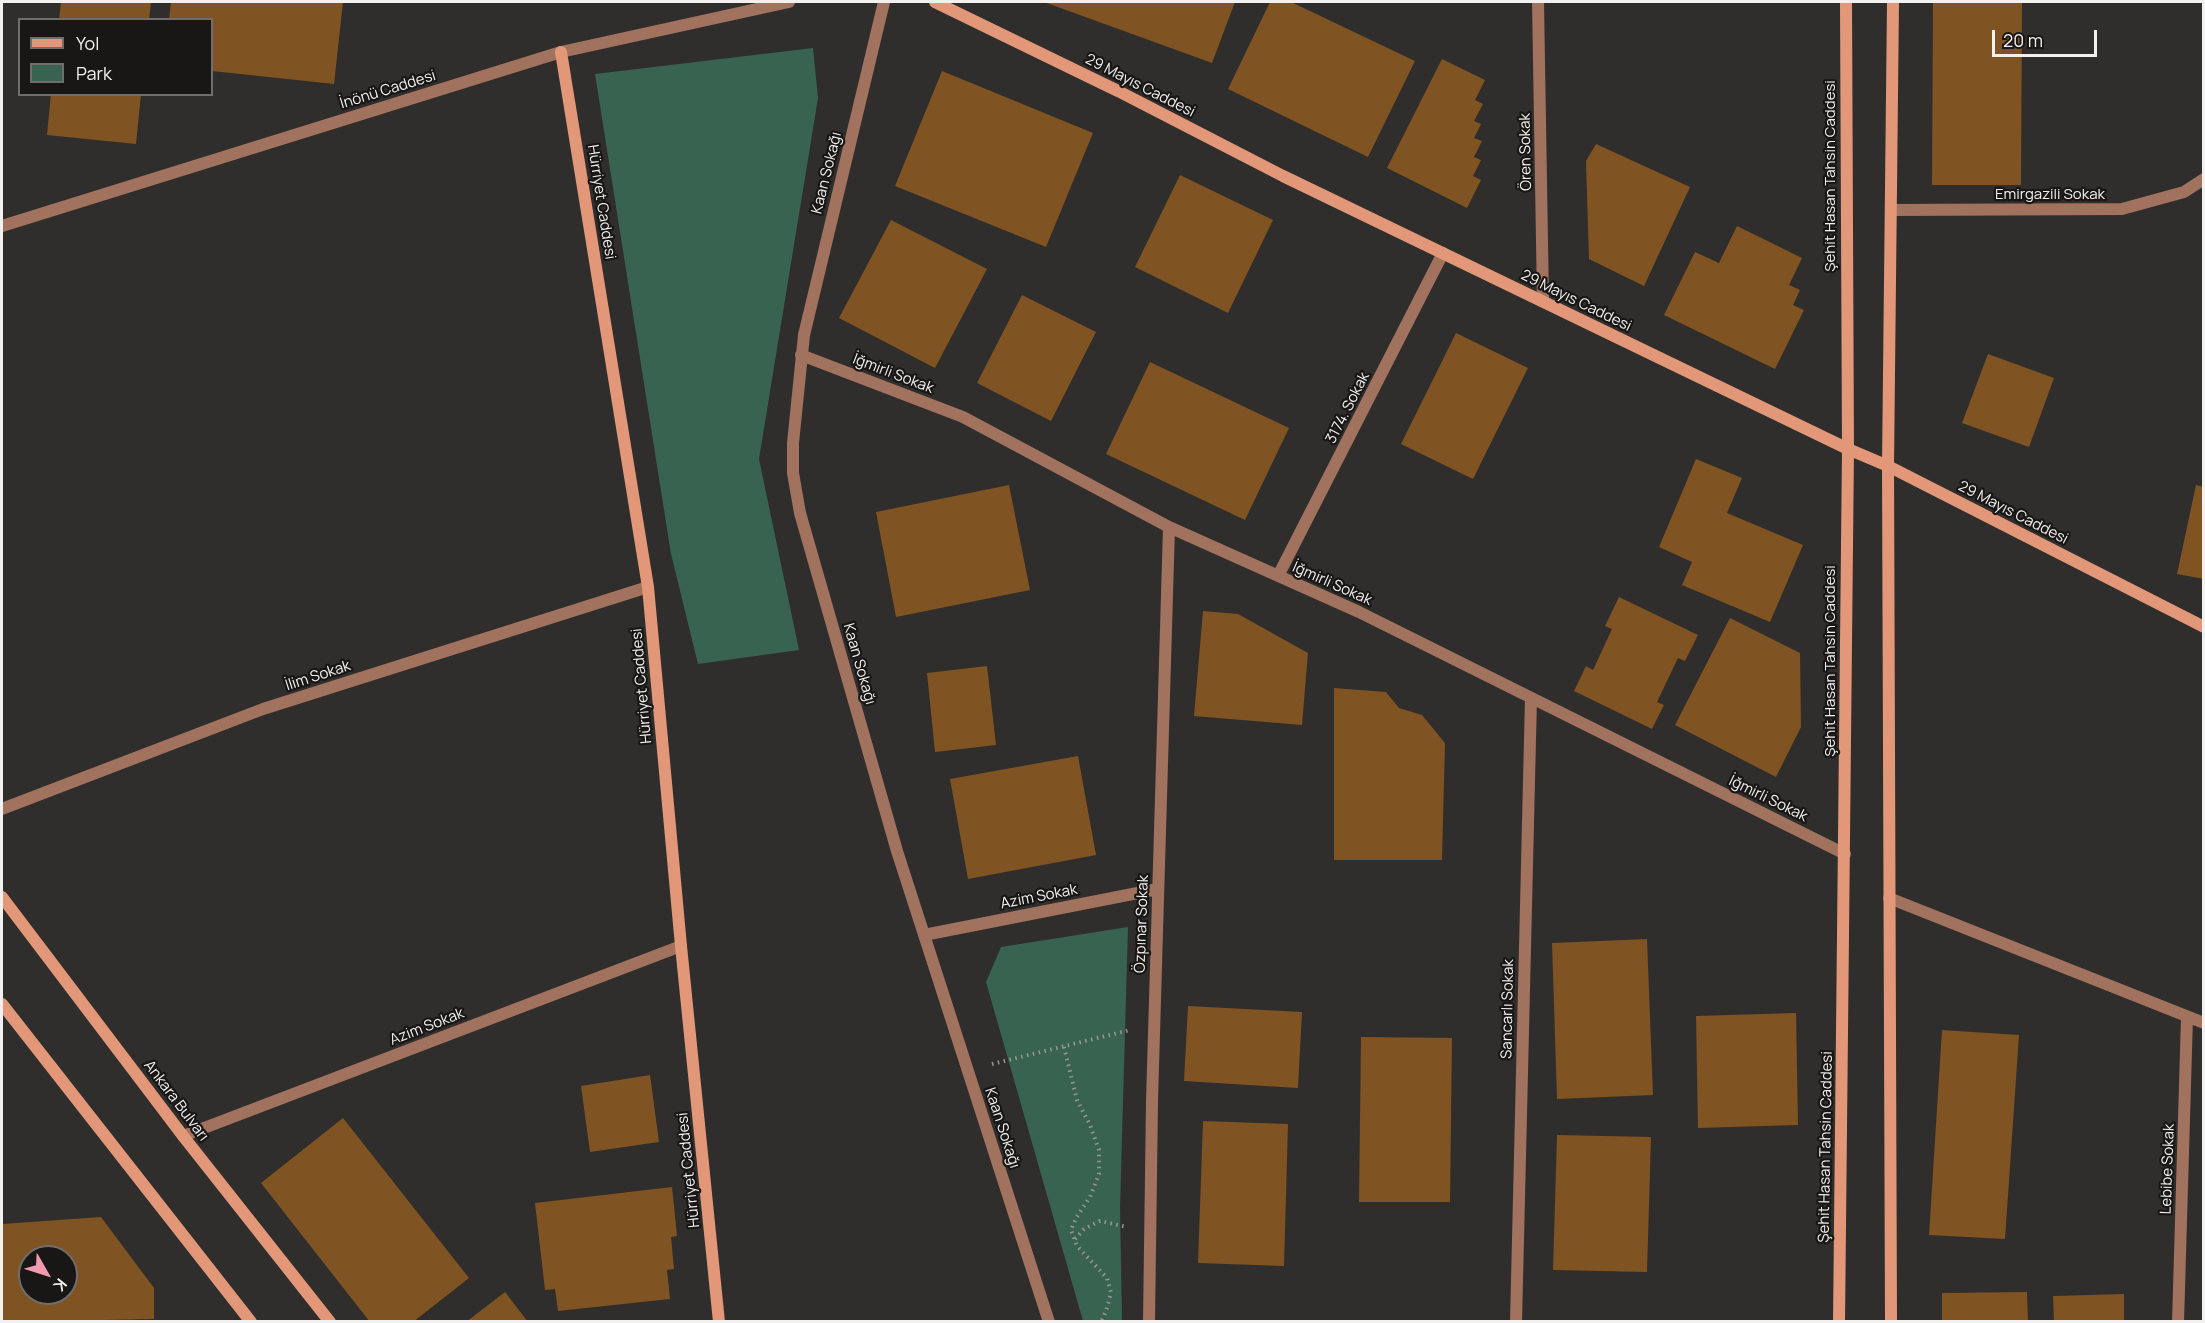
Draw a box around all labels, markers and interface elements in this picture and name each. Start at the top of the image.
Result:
legend [18,18,213,96]
scale bar [1995,18,2100,56]
text: 20 m [2003,28,2043,52]
text: Yol [76,31,99,55]
street label: 29 Mayıs Caddesi [1082,51,1198,121]
text: Park [76,61,112,85]
street label: İnönü Caddesi [338,67,438,113]
street label: Şehit Hasan Tahsin Caddesi [1822,80,1840,272]
street label: Ören Sokak [1516,113,1536,191]
street label: Kaan Sokağı [808,130,846,216]
street label: Hürriyet Caddesi [583,143,619,261]
street label: Emirgazili Sokak [1995,186,2105,204]
street label: 29 Mayıs Caddesi [1518,266,1634,336]
street label: İğmirli Sokak [850,350,936,398]
street label: 3174. Sokak [1322,369,1374,447]
street label: 29 Mayıs Caddesi [1955,478,2071,548]
street label: İğmirli Sokak [1289,558,1375,610]
street label: Şehit Hasan Tahsin Caddesi [1822,565,1840,757]
street label: Kaan Sokağı [839,621,879,707]
street label: Hürriyet Caddesi [628,628,656,744]
street label: İlim Sokak [283,657,353,695]
street label: İğmirli Sokak [1726,772,1810,826]
street label: Özpınar Sokak [1131,875,1153,973]
street label: Azim Sokak [999,881,1079,913]
street label: Sancarlı Sokak [1498,959,1518,1059]
street label: Azim Sokak [387,1005,467,1049]
street label: Şehit Hasan Tahsin Caddesi [1815,1051,1837,1243]
street label: Ankara Bulvarı [140,1057,212,1145]
street label: Kaan Sokağı [981,1085,1023,1171]
street label: Hürriyet Caddesi [674,1111,704,1229]
street label: Lebibe Sokak [2157,1123,2179,1215]
north arrow [18,1245,78,1305]
text: K [49,1274,72,1296]

